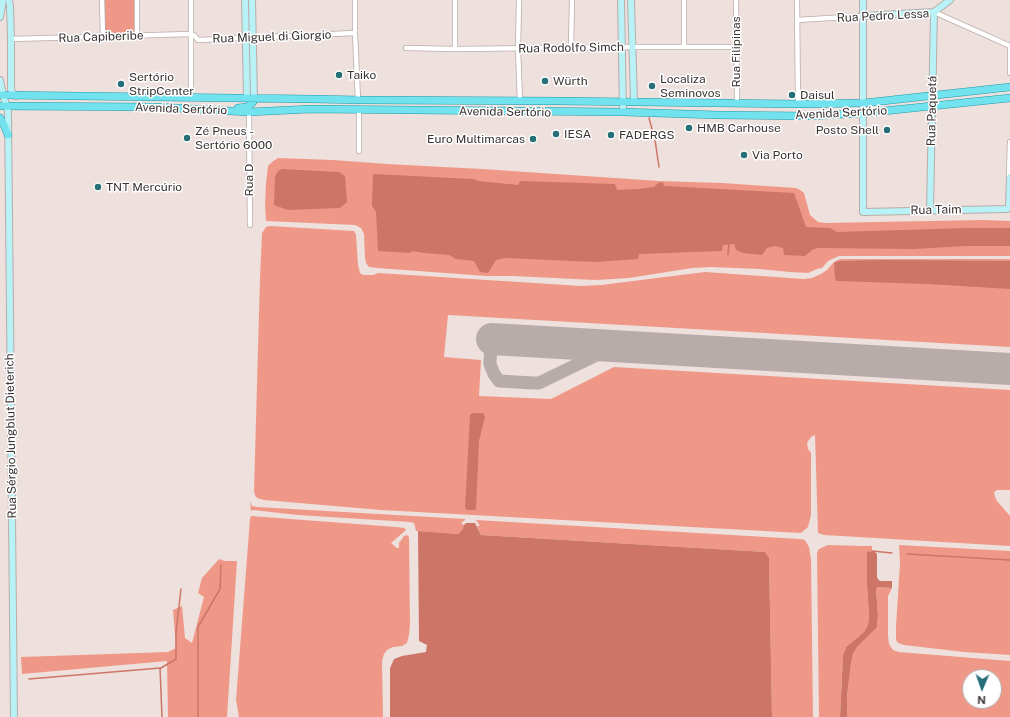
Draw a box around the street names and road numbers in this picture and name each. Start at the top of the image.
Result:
street label: Rua Pedro Lessa [836,6,930,26]
street label: Rua Filipinas [729,16,743,88]
street label: Rua Capiberibe [58,28,144,46]
street label: Rua Miguel di Giorgio [212,28,332,46]
street label: Rua Rodolfo Simch [518,40,624,56]
street label: Rua Paquetá [924,76,940,146]
street label: Avenida Sertório [135,100,227,118]
street label: Avenida Sertório [795,103,887,123]
street label: Avenida Sertório [459,104,551,120]
street label: Rua D [242,164,256,196]
street label: Rua Taim [910,202,962,218]
street label: Rua Sérgio Jungblut Dieterich [2,353,20,519]

